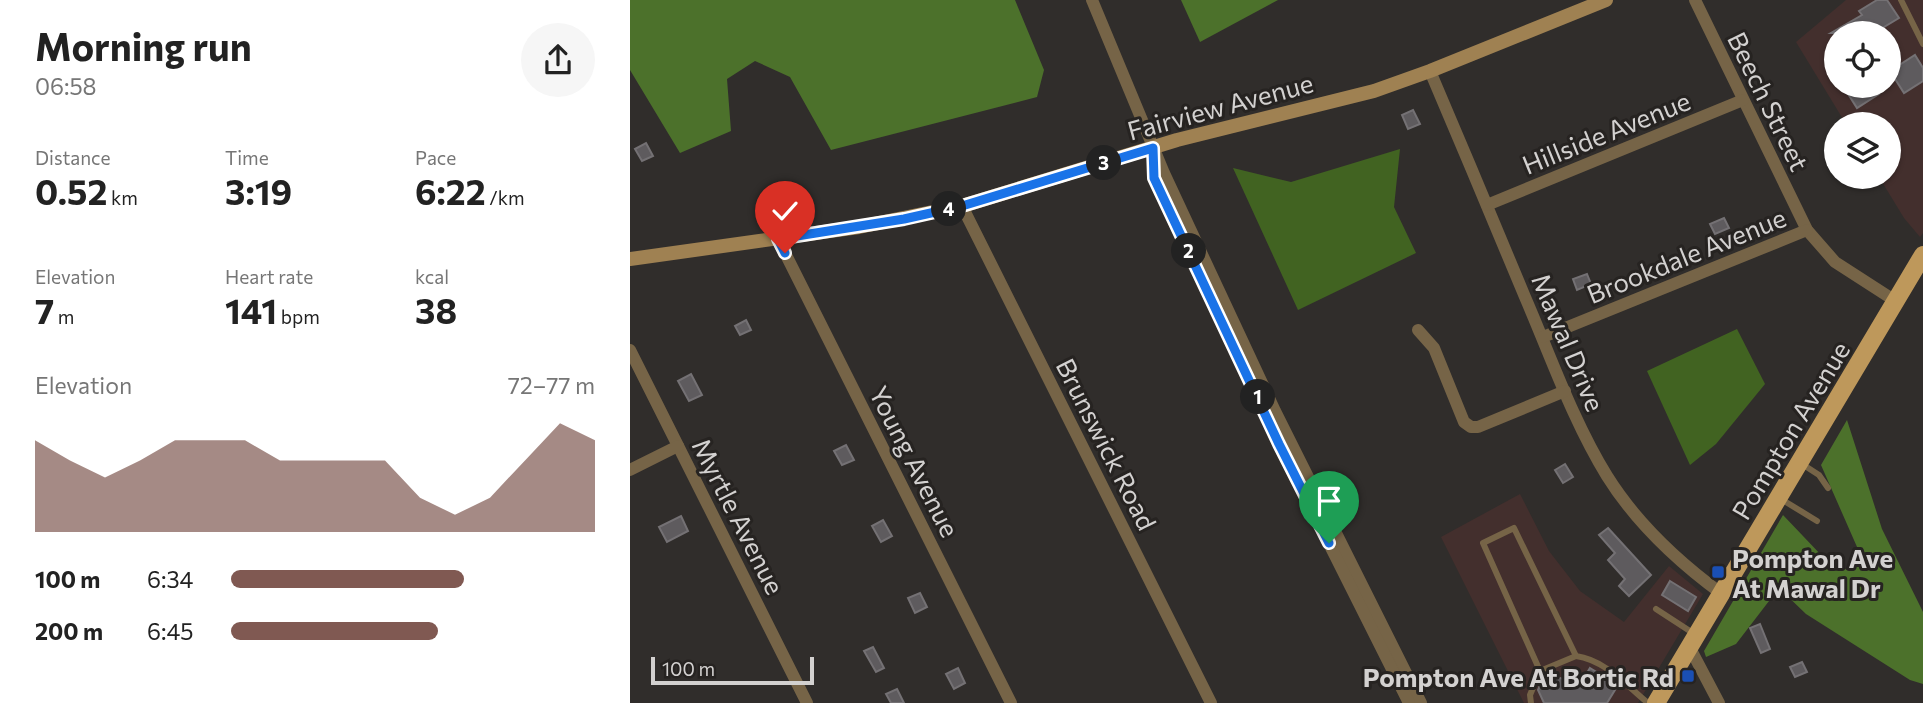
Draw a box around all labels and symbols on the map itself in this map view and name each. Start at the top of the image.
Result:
street label: Beech Street [1722,27,1816,175]
street label: Fairview Avenue [1124,66,1316,146]
street label: Hillside Avenue [1518,84,1694,180]
pin: 3 [1086,146,1121,180]
pin [755,181,815,253]
pin: 4 [932,192,966,227]
street label: Brookdale Avenue [1582,201,1790,309]
pin: 2 [1172,233,1206,268]
street label: Mawal Drive [1526,269,1612,415]
street label: Pompton Avenue [1725,336,1855,524]
street label: Brunswick Road [1050,353,1164,535]
street label: Young Avenue [864,380,966,542]
pin: 1 [1240,380,1276,414]
street label: Myrtle Avenue [686,433,792,599]
pin [1299,471,1359,543]
place label: Pompton Ave At Mawal Dr [1732,542,1893,603]
marker: Pompton Ave At Mawal Dr [1710,564,1726,580]
scale bar [651,654,814,686]
place label: Pompton Ave At Bortic Rd [1363,661,1674,692]
marker: Pompton Ave At Bortic Rd [1680,668,1696,684]

